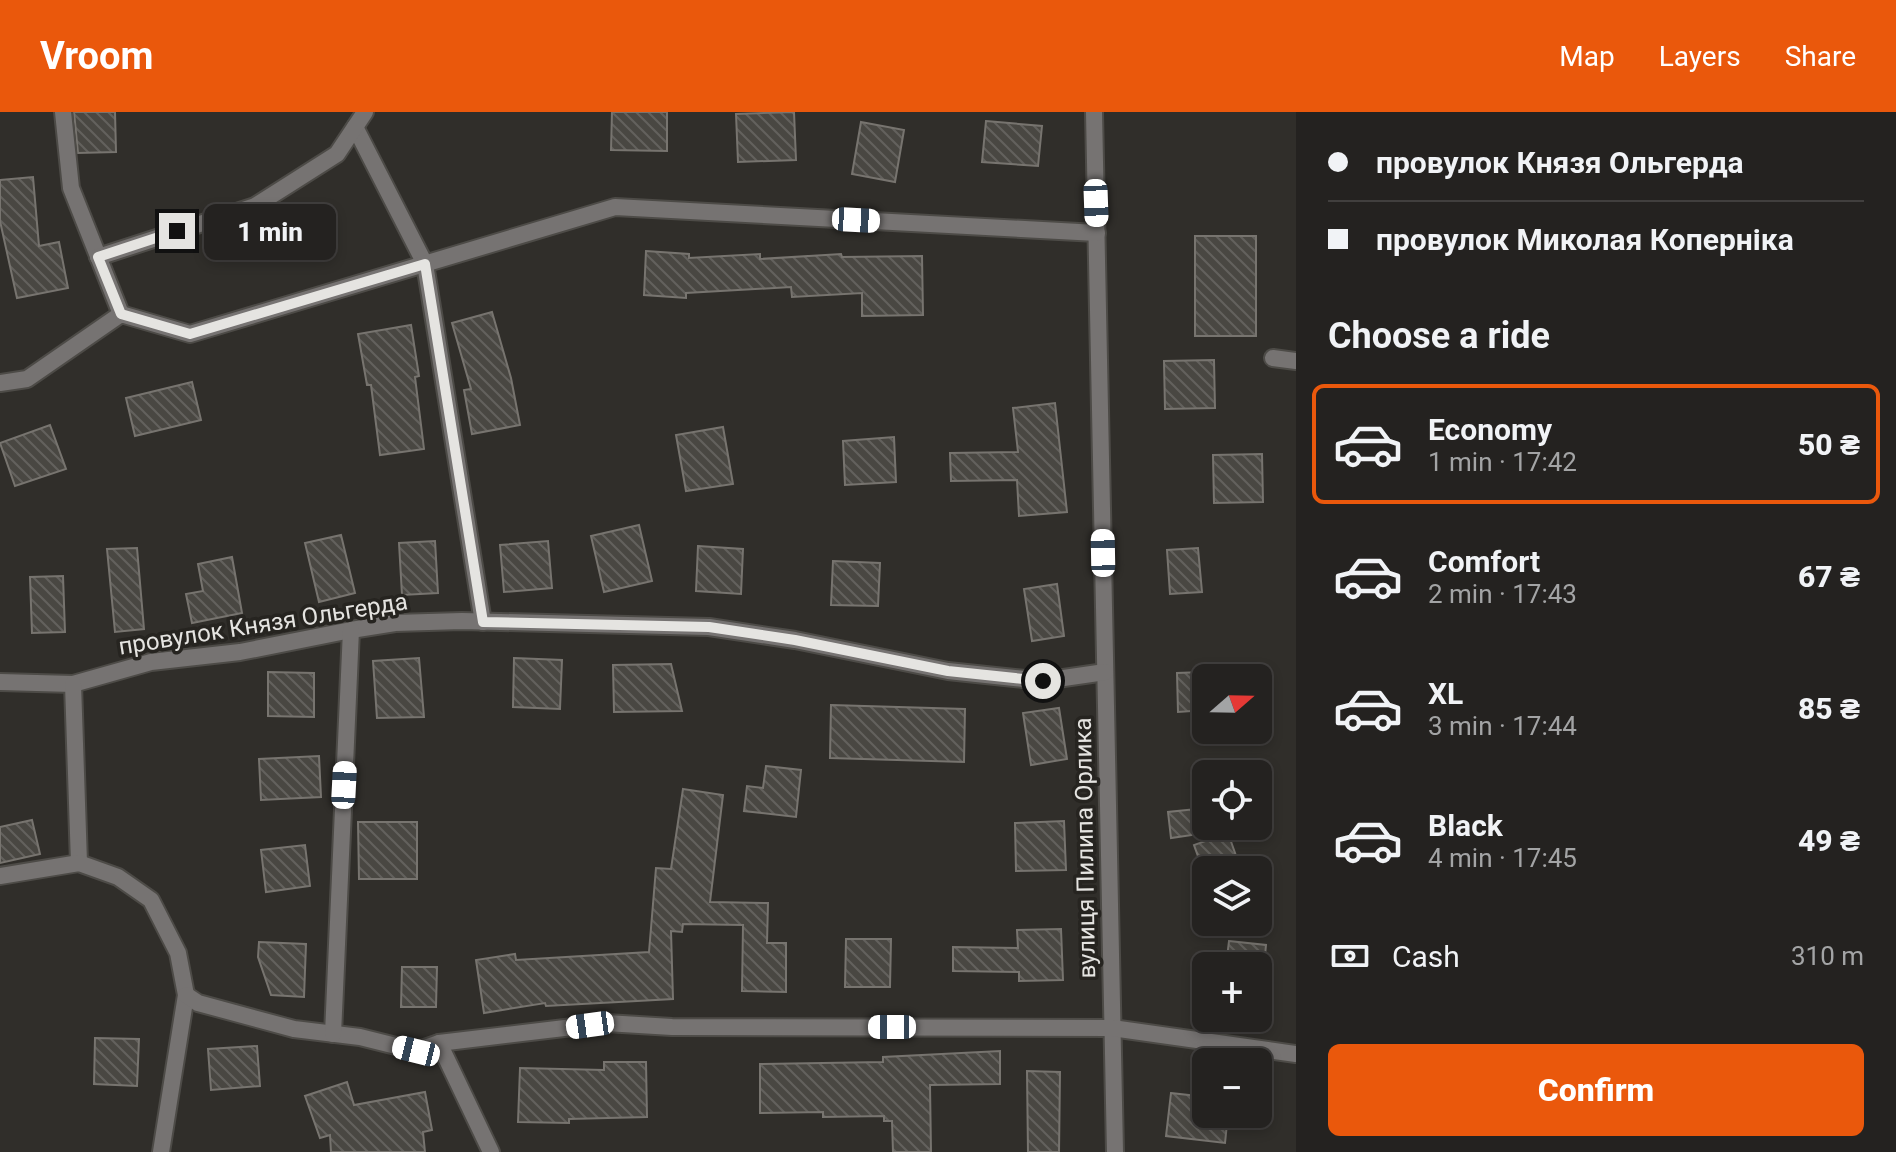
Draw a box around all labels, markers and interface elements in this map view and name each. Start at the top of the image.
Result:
text: Vroom [40,34,153,78]
text: Map [1559,40,1615,73]
text: Layers [1659,40,1741,73]
text: Share [1785,40,1856,73]
text: провулок Князя Ольгерда [1376,145,1744,180]
car [1083,179,1109,227]
callout: 1 min [205,203,337,259]
car [831,207,881,233]
route end [159,213,195,249]
text: 1 min [237,217,303,247]
text: провулок Миколая Коперніка [1376,222,1794,257]
text: Choose a ride [1328,315,1550,357]
icon: car [1332,408,1404,480]
text: Economy [1428,412,1552,447]
text: 50 ₴ [1798,427,1860,462]
text: 1 min · 17:42 [1428,447,1577,477]
car [1091,529,1115,577]
icon: car [1332,540,1404,612]
text: Comfort [1428,544,1540,579]
text: 67 ₴ [1798,559,1860,594]
text: 2 min · 17:43 [1428,579,1577,609]
street label: провулок Князя Ольгерда [116,587,410,661]
route start [1025,663,1061,699]
north arrow [1192,664,1272,744]
map controls [1192,664,1272,1128]
icon: car [1332,672,1404,744]
text: XL [1428,676,1463,711]
text: 85 ₴ [1798,691,1860,726]
text: 3 min · 17:44 [1428,711,1577,741]
street label: вулиця Пилипа Орлика [1069,717,1101,979]
car [331,760,357,810]
button: locate [1192,760,1272,840]
icon: car [1332,804,1404,876]
text: Black [1428,808,1503,843]
text: 49 ₴ [1798,823,1860,858]
text: 4 min · 17:45 [1428,843,1577,873]
button: layers [1192,856,1272,936]
icon: cash [1328,934,1372,978]
text: Cash [1392,939,1460,974]
text: 310 m [1791,941,1864,971]
button: + [1192,952,1272,1032]
car [565,1010,615,1040]
car [868,1015,916,1039]
car [390,1034,442,1068]
button: Confirm [1328,1044,1864,1136]
button: − [1192,1048,1272,1128]

